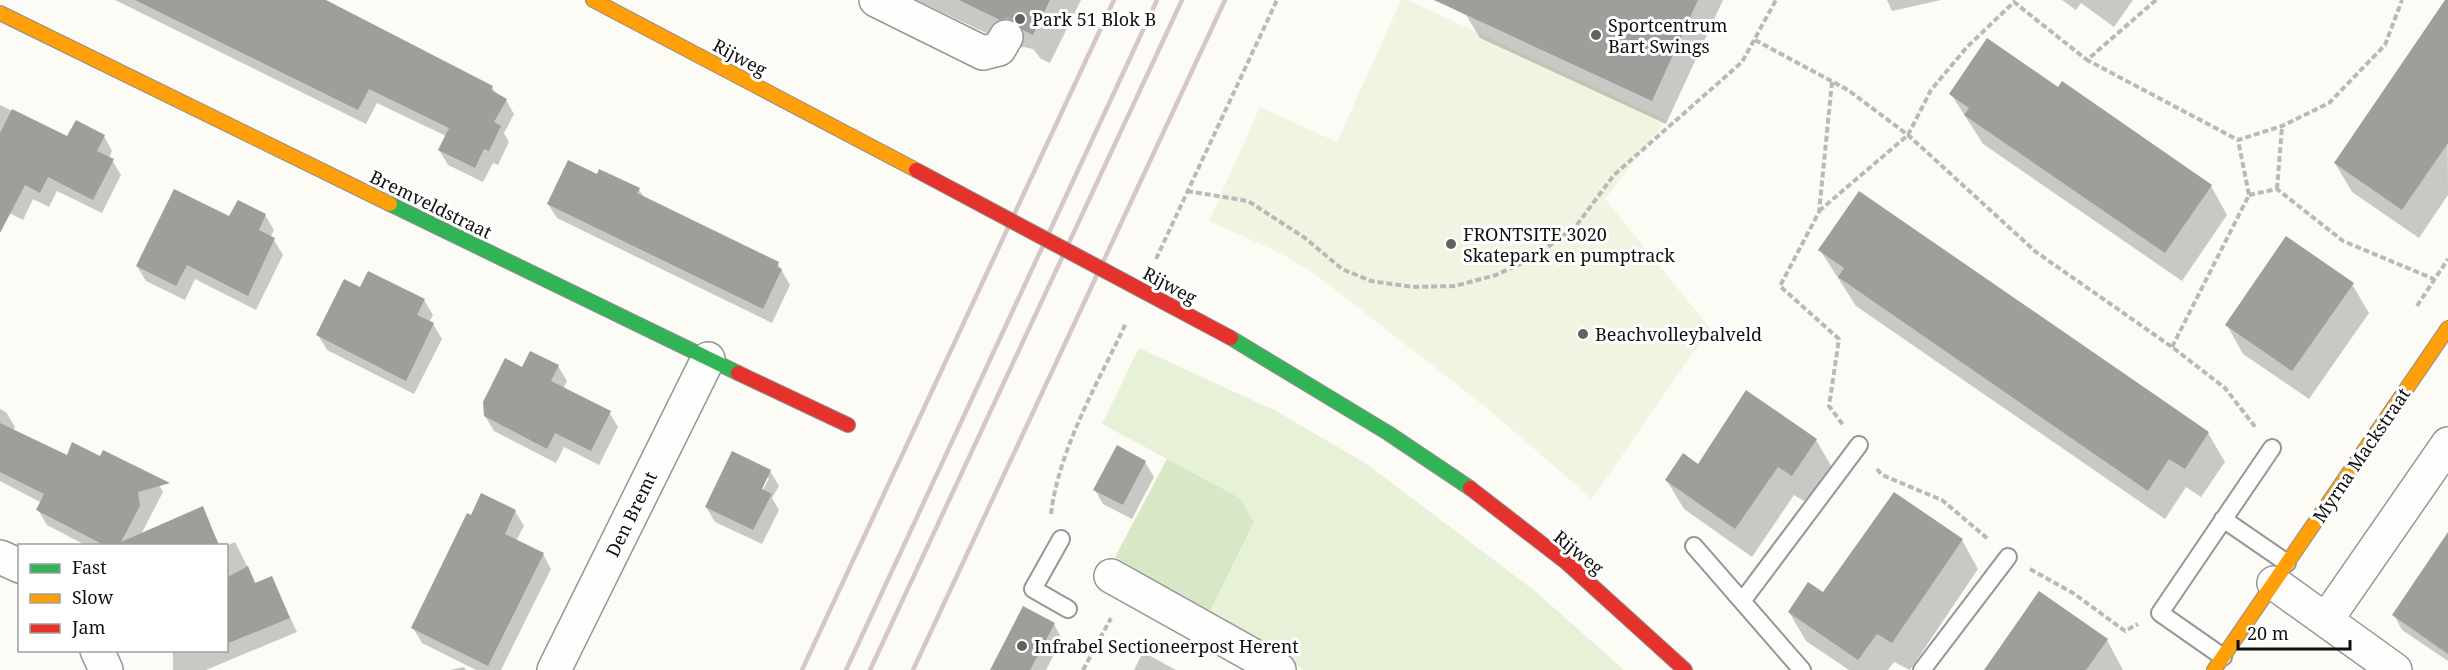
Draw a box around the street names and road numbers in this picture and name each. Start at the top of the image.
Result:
street label: Rijweg [709,33,771,81]
street label: Bremveldstraat [366,164,496,244]
street label: Rijweg [1139,261,1201,309]
street label: Myrna Mackstraat [2307,383,2415,527]
street label: Den Bremt [600,467,662,561]
street label: Rijweg [1549,524,1609,580]

